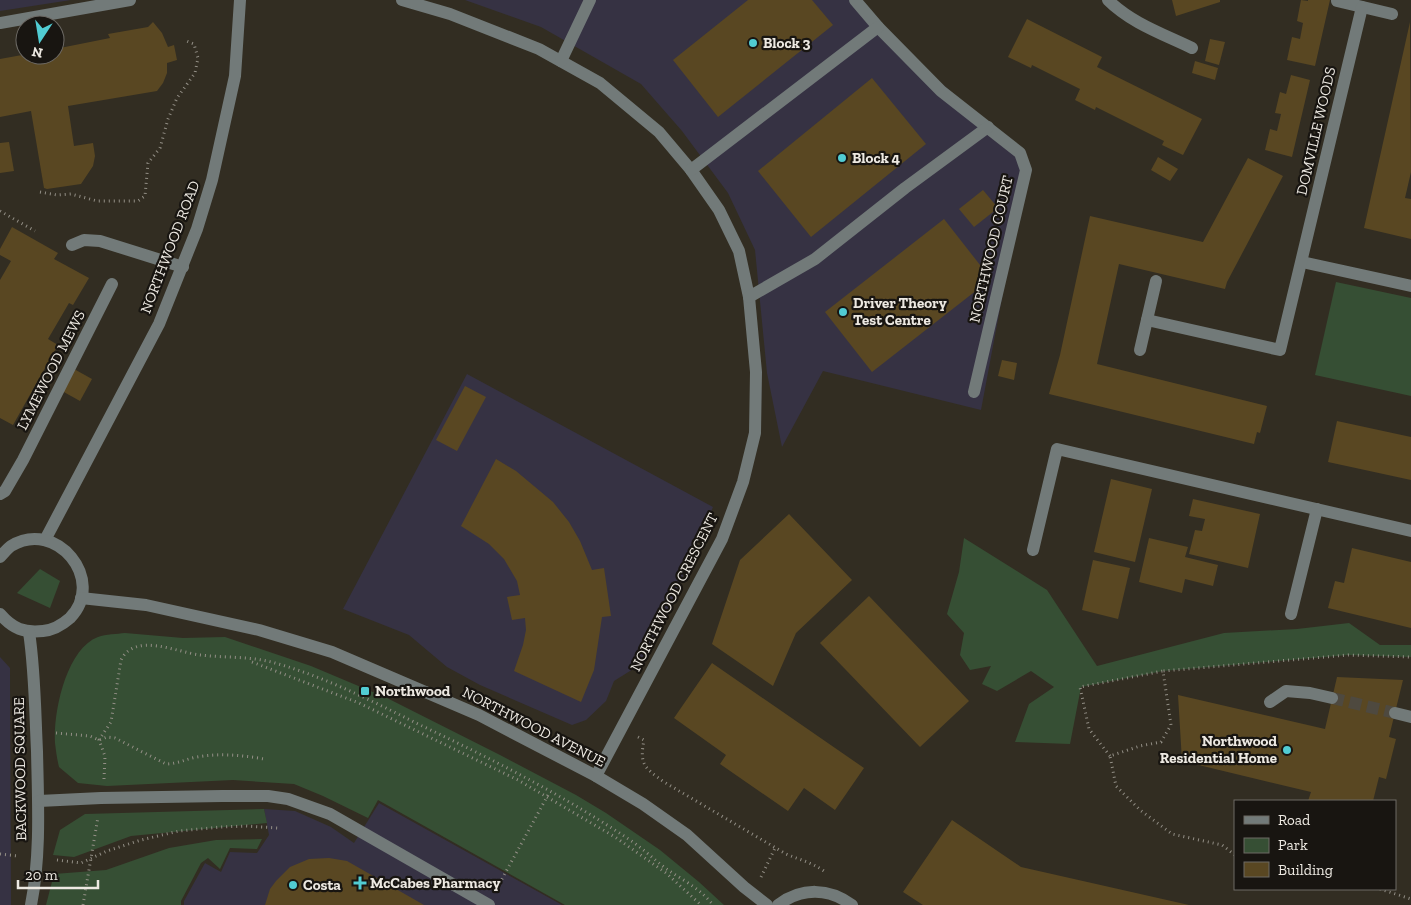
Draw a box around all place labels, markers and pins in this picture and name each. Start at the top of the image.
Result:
place label: Block 3 [763,34,811,52]
marker: Block 3 [747,37,759,49]
place label: Block 4 [852,149,901,167]
marker: Block 4 [836,152,848,164]
place label: Driver Theory Test Centre [853,294,947,329]
marker: Driver Theory Test Centre [837,306,849,318]
place label: Northwood [375,682,451,700]
marker: Northwood [359,685,371,697]
place label: Northwood Residential Home [1160,732,1277,767]
marker: Northwood Residential Home [1281,744,1293,756]
place label: McCabes Pharmacy [370,874,500,892]
place label: Costa [303,876,341,894]
marker: McCabes Pharmacy [354,877,366,889]
marker: Costa [287,879,299,891]

